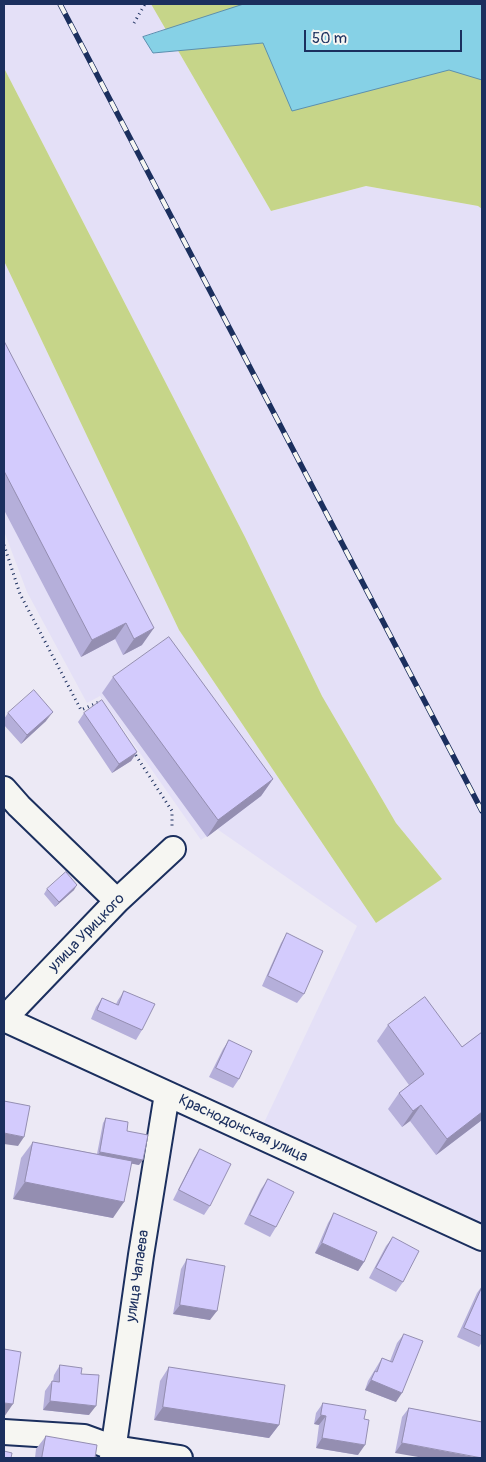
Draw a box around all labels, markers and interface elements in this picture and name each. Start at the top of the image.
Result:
scale bar [306,20,464,52]
text: 50 m [312,29,347,48]
street label: улица Урицкого [45,890,129,976]
street label: Краснодонская улица [176,1091,310,1167]
street label: улица Чапаева [123,1229,153,1323]

